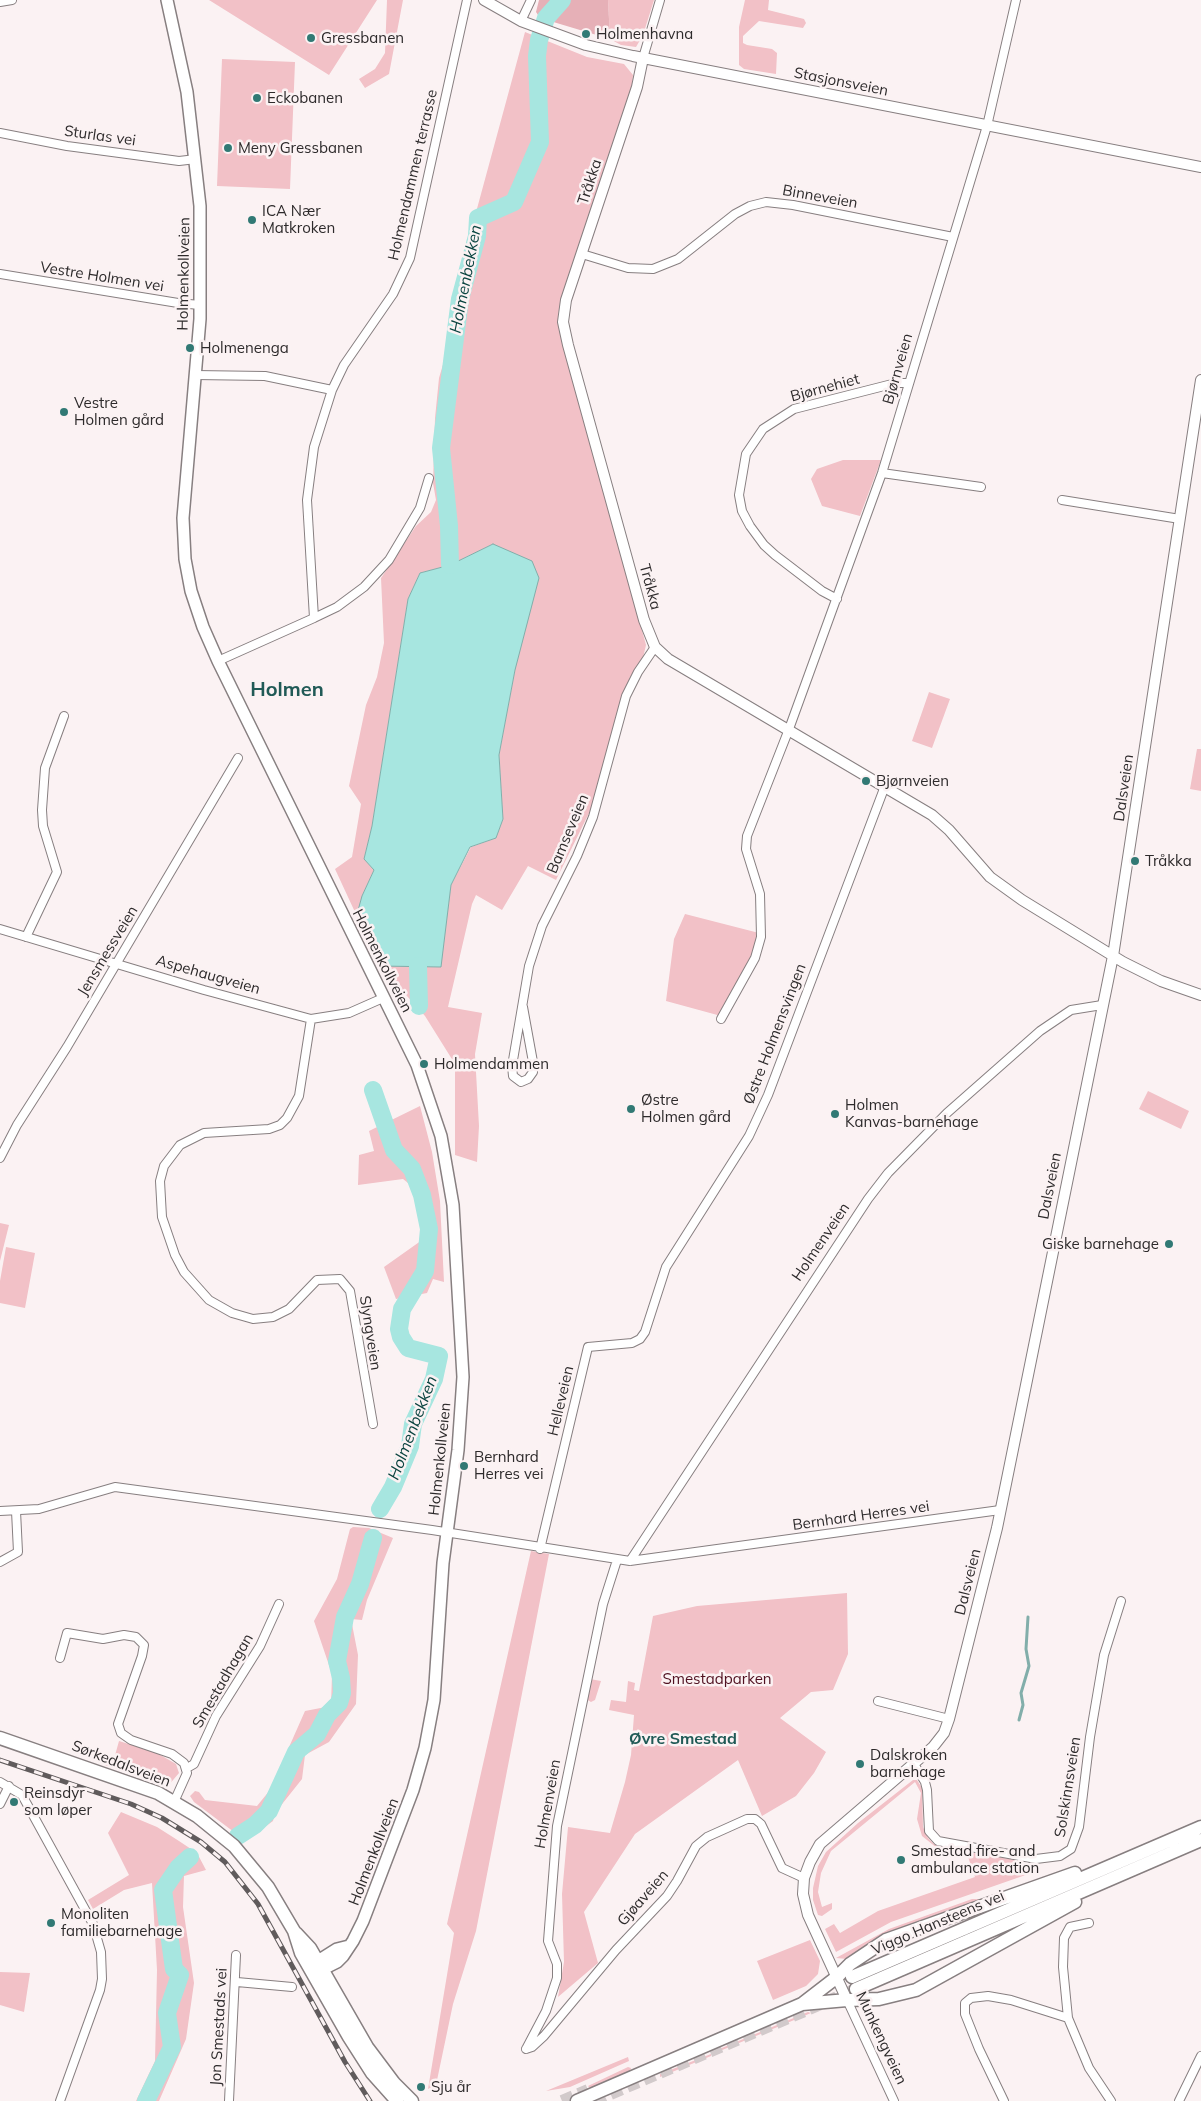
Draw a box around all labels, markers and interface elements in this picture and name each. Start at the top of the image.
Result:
place label: Holmenhavna [596,25,693,43]
marker: Holmenhavna [580,28,592,40]
place label: Gressbanen [321,29,404,47]
marker: Gressbanen [305,32,317,44]
street label: Stasjonsveien [792,64,890,100]
street label: Holmendammen terrasse [385,88,441,262]
place label: Eckobanen [267,89,343,107]
marker: Eckobanen [251,92,263,104]
street label: Sturlas vei [63,122,137,150]
place label: Meny Gressbanen [238,139,363,157]
marker: Meny Gressbanen [222,142,234,154]
street label: Tråkka [574,157,606,207]
street label: Binneveien [781,182,859,212]
place label: ICA Nær Matkroken [262,202,335,237]
marker: ICA Nær Matkroken [246,214,258,226]
street label: Holmenkollveien [174,217,194,331]
water label: Holmenbekken [446,223,486,335]
street label: Vestre Holmen vei [39,258,165,296]
street label: Bjørnveien [879,331,917,407]
place label: Holmenenga [200,339,289,357]
marker: Holmenenga [184,342,196,354]
street label: Bjørnehiet [789,370,861,406]
place label: Vestre Holmen gård [74,394,164,429]
marker: Vestre Holmen gård [58,406,70,418]
street label: Tråkka [635,562,665,612]
district label: Holmen [250,678,324,702]
street label: Dalsveien [1110,753,1138,823]
place label: Bjørnveien [876,772,949,790]
marker: Bjørnveien [860,775,872,787]
street label: Bamseveien [543,792,593,876]
place label: Tråkka [1145,852,1192,870]
marker: Tråkka [1129,855,1141,867]
street label: Jensmessveien [74,903,142,999]
street label: Holmenkollveien [348,906,416,1016]
street label: Aspehaugveien [154,952,262,998]
street label: Østre Holmensvingen [740,961,810,1107]
place label: Holmendammen [434,1055,549,1073]
marker: Holmendammen [418,1058,430,1070]
place label: Østre Holmen gård [641,1091,731,1126]
place label: Holmen Kanvas-barnehage [845,1096,978,1131]
marker: Østre Holmen gård [625,1103,637,1115]
marker: Holmen Kanvas-barnehage [829,1108,841,1120]
street label: Dalsveien [1035,1151,1065,1221]
street label: Holmenveien [788,1200,854,1284]
place label: Giske barnehage [1042,1235,1159,1253]
marker: Giske barnehage [1163,1238,1175,1250]
street label: Slyngveien [355,1294,385,1372]
street label: Helleveien [544,1364,578,1438]
water label: Holmenbekken [384,1373,442,1483]
street label: Holmenkollveien [425,1402,455,1516]
place label: Bernhard Herres vei [474,1448,544,1483]
marker: Bernhard Herres vei [458,1460,470,1472]
street label: Bernhard Herres vei [791,1497,931,1535]
street label: Dalsveien [951,1547,985,1617]
street label: Smestadhagan [189,1631,257,1731]
park label: Smestadparken [662,1670,772,1688]
district label: Øvre Smestad [629,1729,737,1749]
street label: Solskinnsveien [1051,1735,1085,1839]
street label: Sørkedalsveien [69,1737,173,1791]
place label: Dalskroken barnehage [870,1746,947,1781]
street label: Holmenveien [531,1758,565,1850]
marker: Dalskroken barnehage [854,1758,866,1770]
place label: Reinsdyr som løper [24,1784,92,1819]
marker: Reinsdyr som løper [8,1796,20,1808]
street label: Holmenkollveien [345,1796,403,1908]
place label: Smestad fire- and ambulance station [911,1842,1039,1877]
marker: Smestad fire- and ambulance station [895,1854,907,1866]
street label: Gjøaveien [614,1866,672,1930]
street label: Viggo Hansteens vei [869,1887,1007,1959]
place label: Monoliten familiebarnehage [61,1905,182,1940]
marker: Monoliten familiebarnehage [45,1917,57,1929]
street label: Jon Smestads vei [207,1967,231,2087]
street label: Munkengveien [852,1989,910,2087]
place label: Sju år [431,2078,471,2096]
marker: Sju år [415,2081,427,2093]

